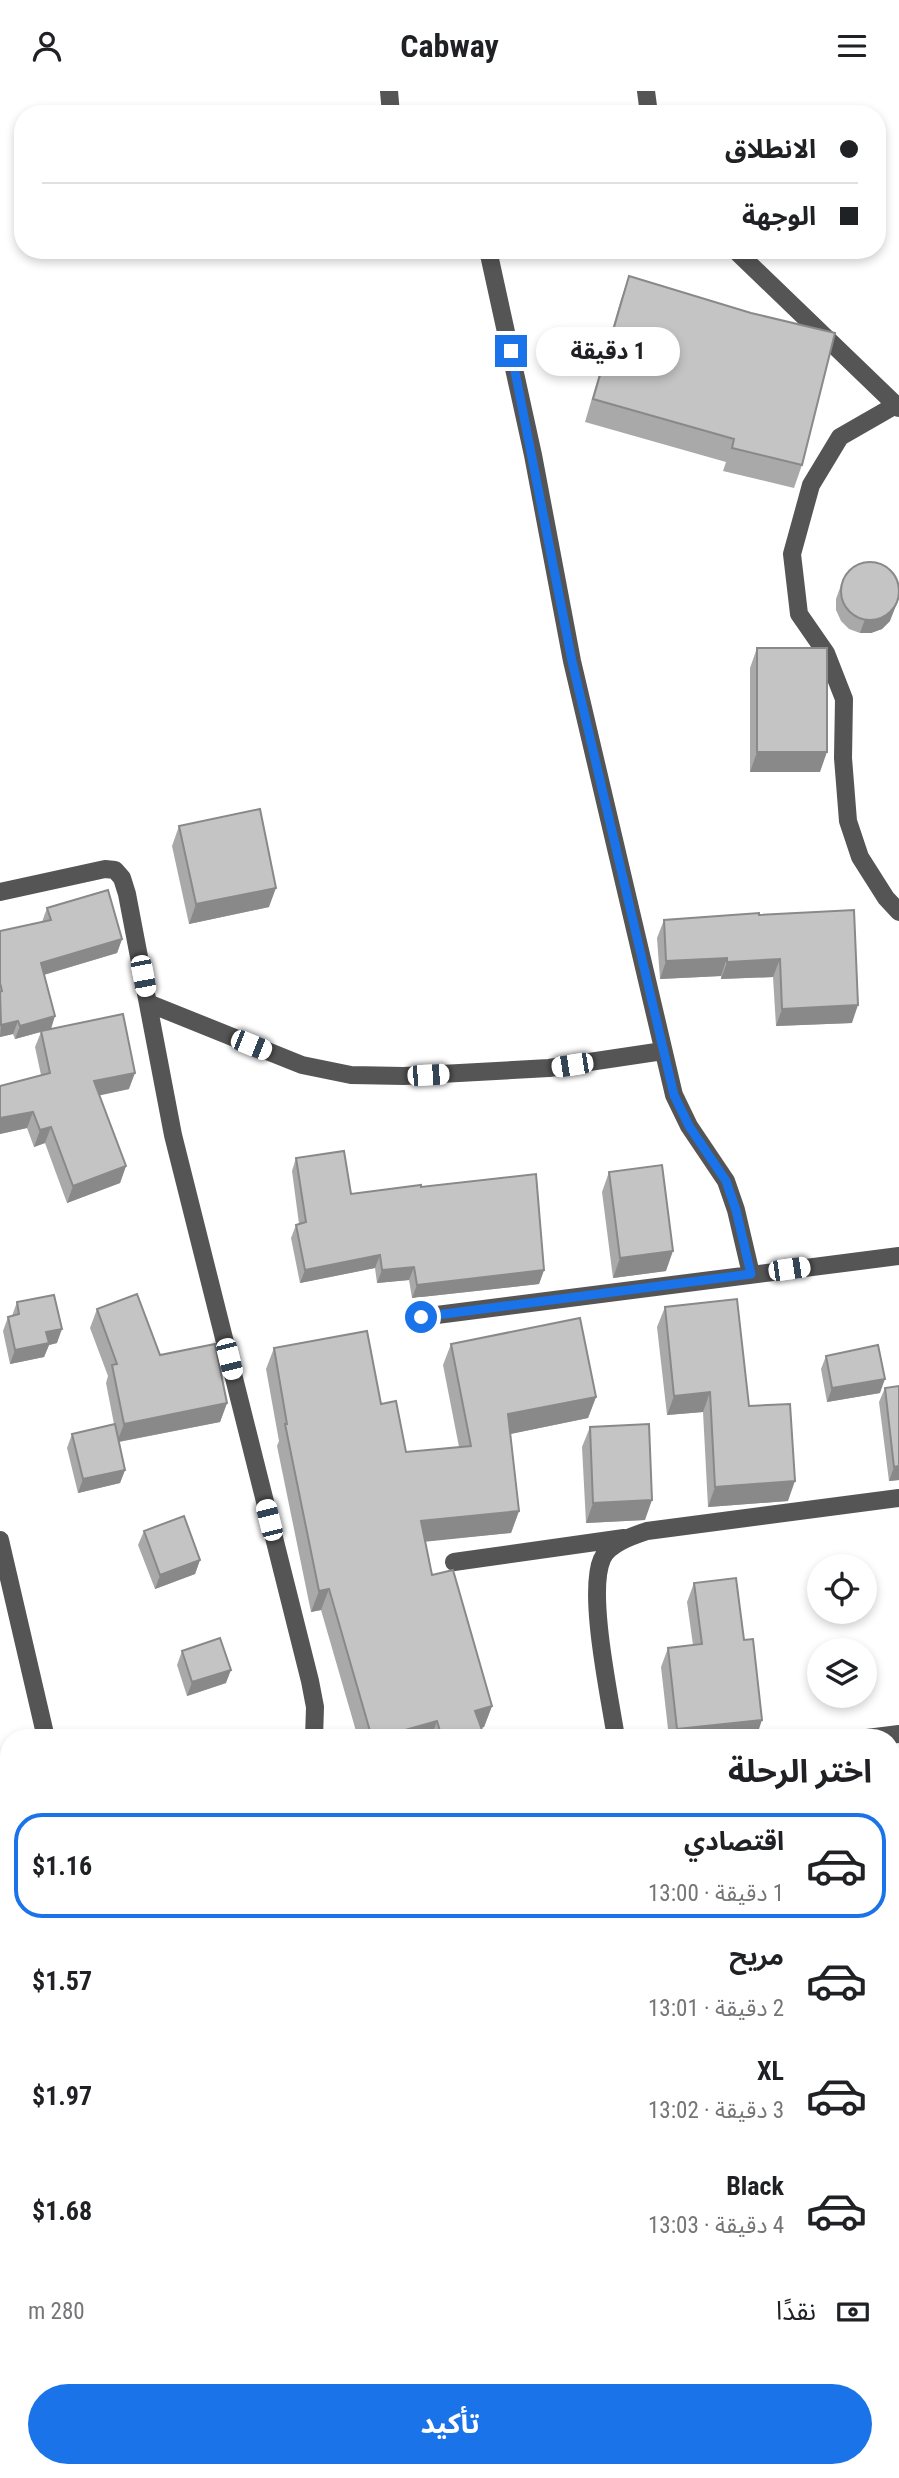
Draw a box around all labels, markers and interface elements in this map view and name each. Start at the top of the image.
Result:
icon: person [28,27,66,65]
text: Cabway [400,27,499,65]
icon: menu [833,27,871,65]
text: الانطلاق [725,134,816,164]
text: الوجهة [742,201,816,231]
callout: 1 دقيقة [536,327,679,375]
route end [495,335,527,367]
text: 1 دقيقة [571,338,645,365]
car [129,953,158,999]
car [228,1027,275,1063]
car [550,1051,595,1079]
car [407,1063,450,1087]
car [767,1256,812,1282]
route start [405,1301,437,1333]
car [214,1336,245,1382]
car [254,1497,285,1543]
map controls [807,1554,877,1708]
button: locate [807,1554,877,1624]
button: layers [807,1638,877,1708]
text: اختر الرحلة [728,1752,872,1790]
text: اقتصادي [684,1826,784,1856]
icon: car [805,1834,868,1897]
text: $1.16 [32,1851,92,1881]
text: 1 دقيقة · 13:00 [648,1880,784,1907]
text: مريح [729,1941,784,1971]
icon: car [805,1949,868,2012]
text: $1.57 [32,1966,92,1996]
text: 2 دقيقة · 13:01 [648,1995,784,2022]
text: XL [757,2056,784,2086]
icon: car [805,2064,868,2127]
text: $1.97 [32,2081,92,2111]
text: 3 دقيقة · 13:02 [648,2097,784,2124]
text: Black [726,2171,784,2201]
icon: car [805,2179,868,2242]
text: $1.68 [32,2196,92,2226]
text: 4 دقيقة · 13:03 [648,2212,784,2239]
icon: cash [834,2293,872,2331]
text: نقدًا [776,2296,816,2326]
text: 280 m [28,2298,85,2325]
button: تأكيد [28,2384,872,2464]

